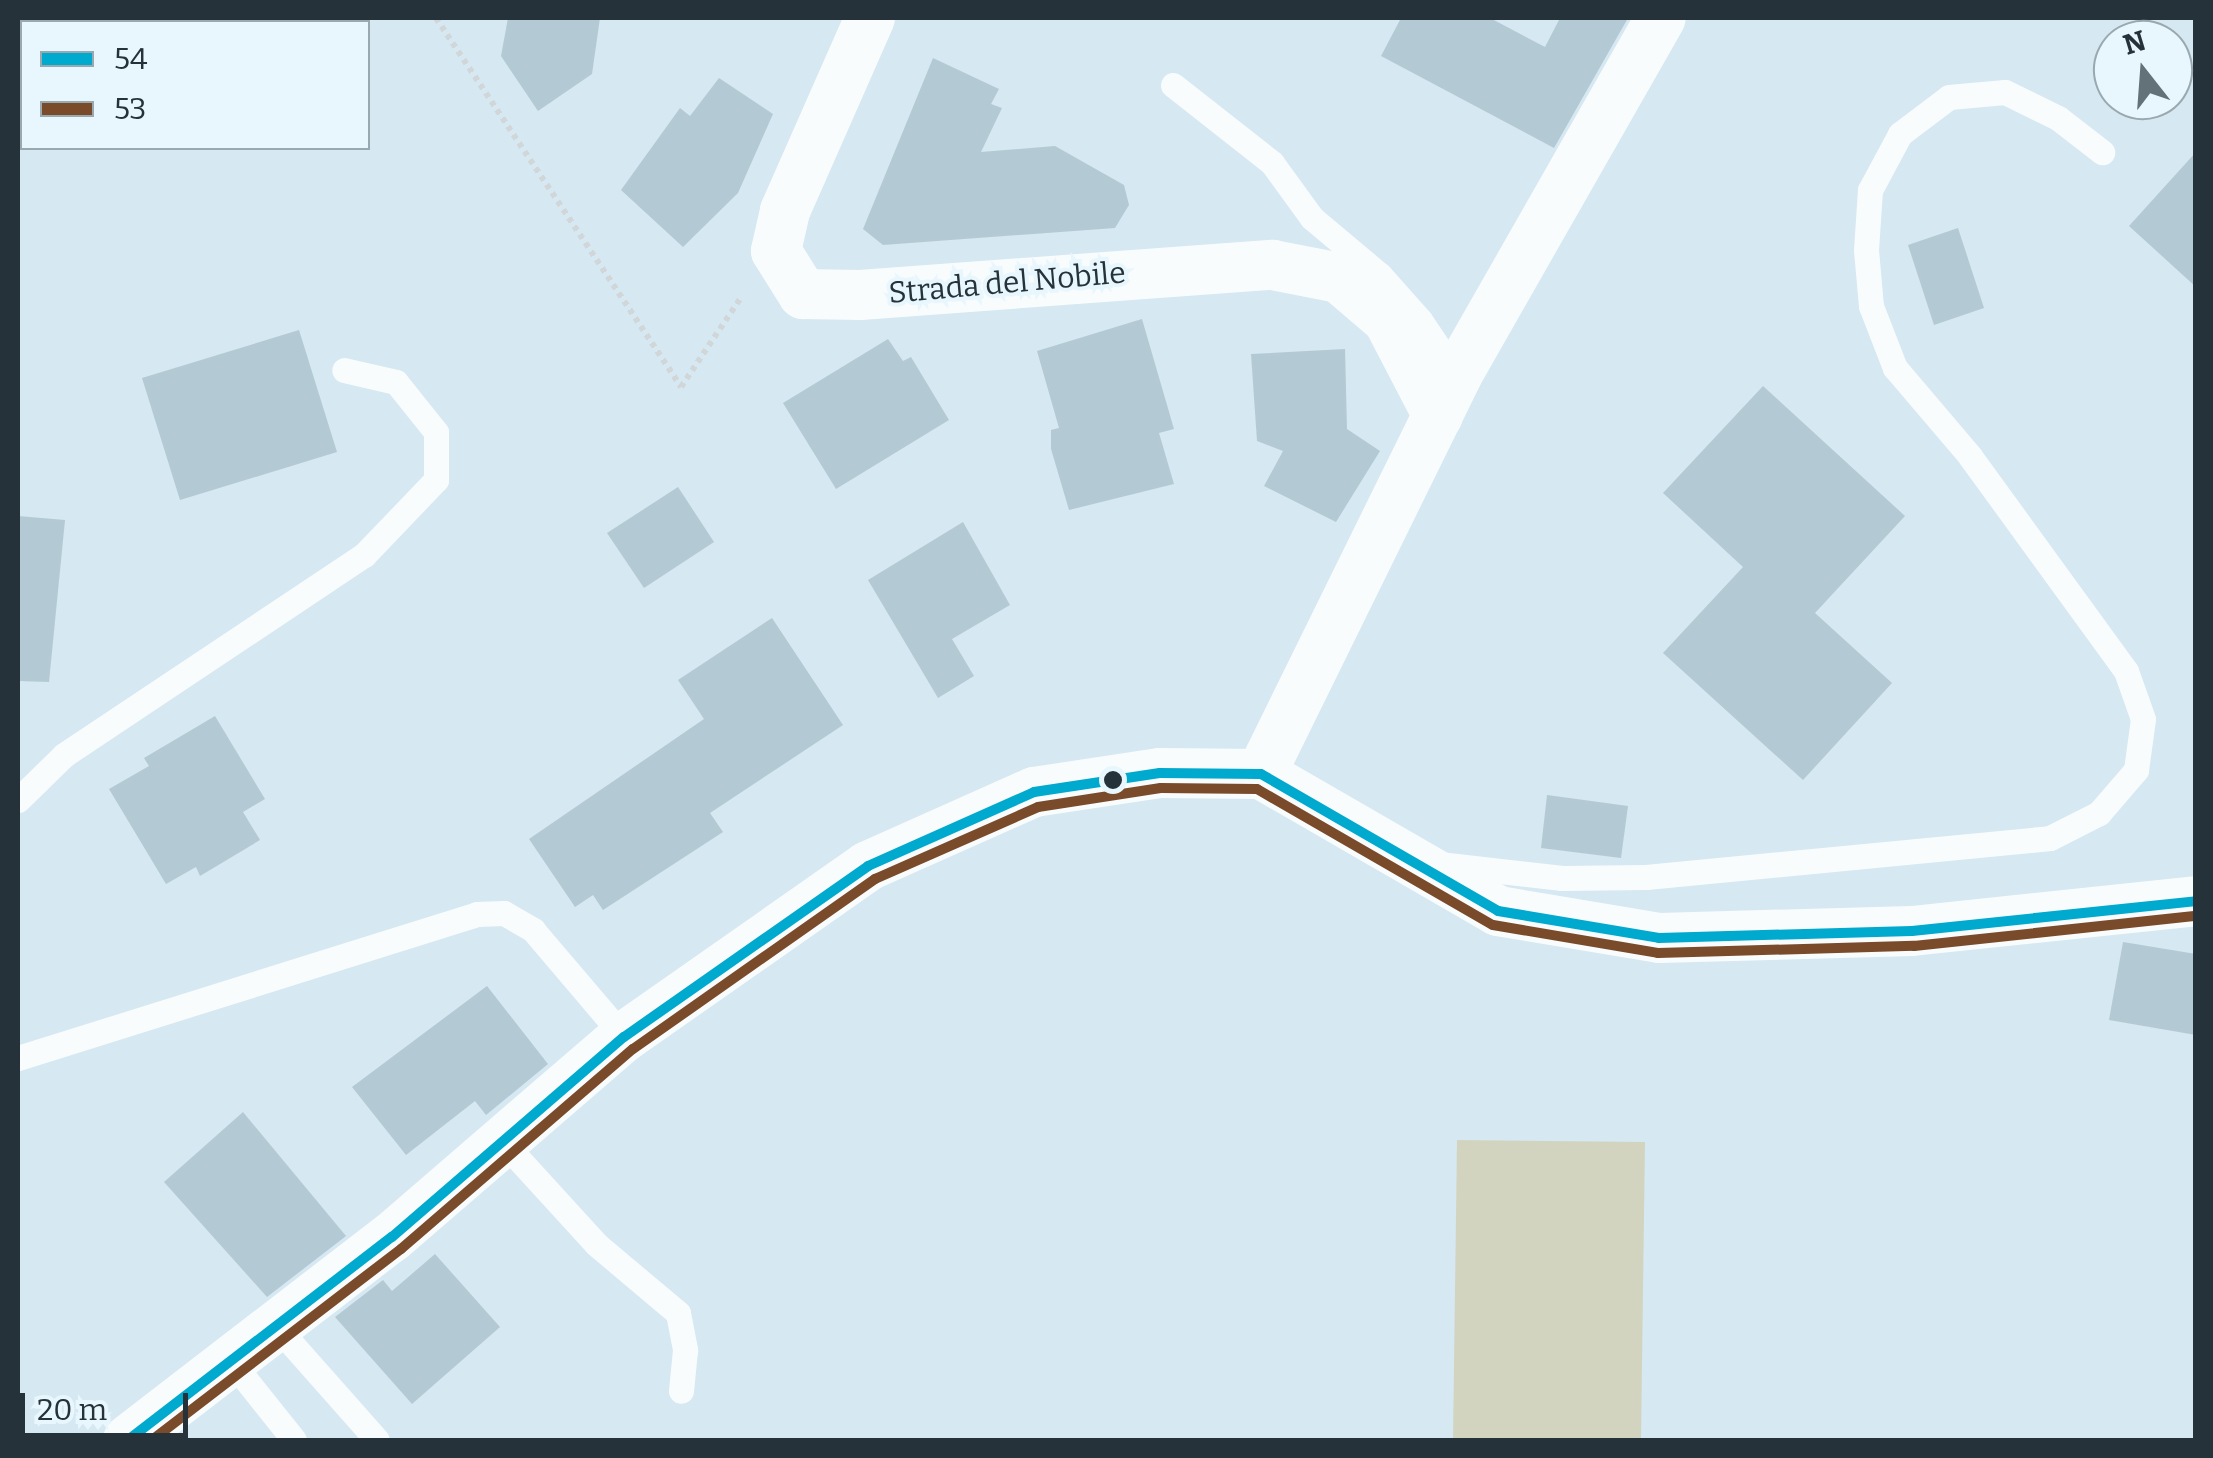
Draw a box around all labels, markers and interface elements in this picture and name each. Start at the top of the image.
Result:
legend [20,20,370,150]
north arrow [2093,20,2193,120]
text: N [2120,24,2150,62]
text: 54 [114,41,148,77]
text: 53 [114,91,146,127]
street label: Strada del Nobile [887,255,1127,311]
unlabelled marker [1103,770,1123,790]
scale bar [25,1373,192,1435]
text: 20 m [37,1392,107,1428]

